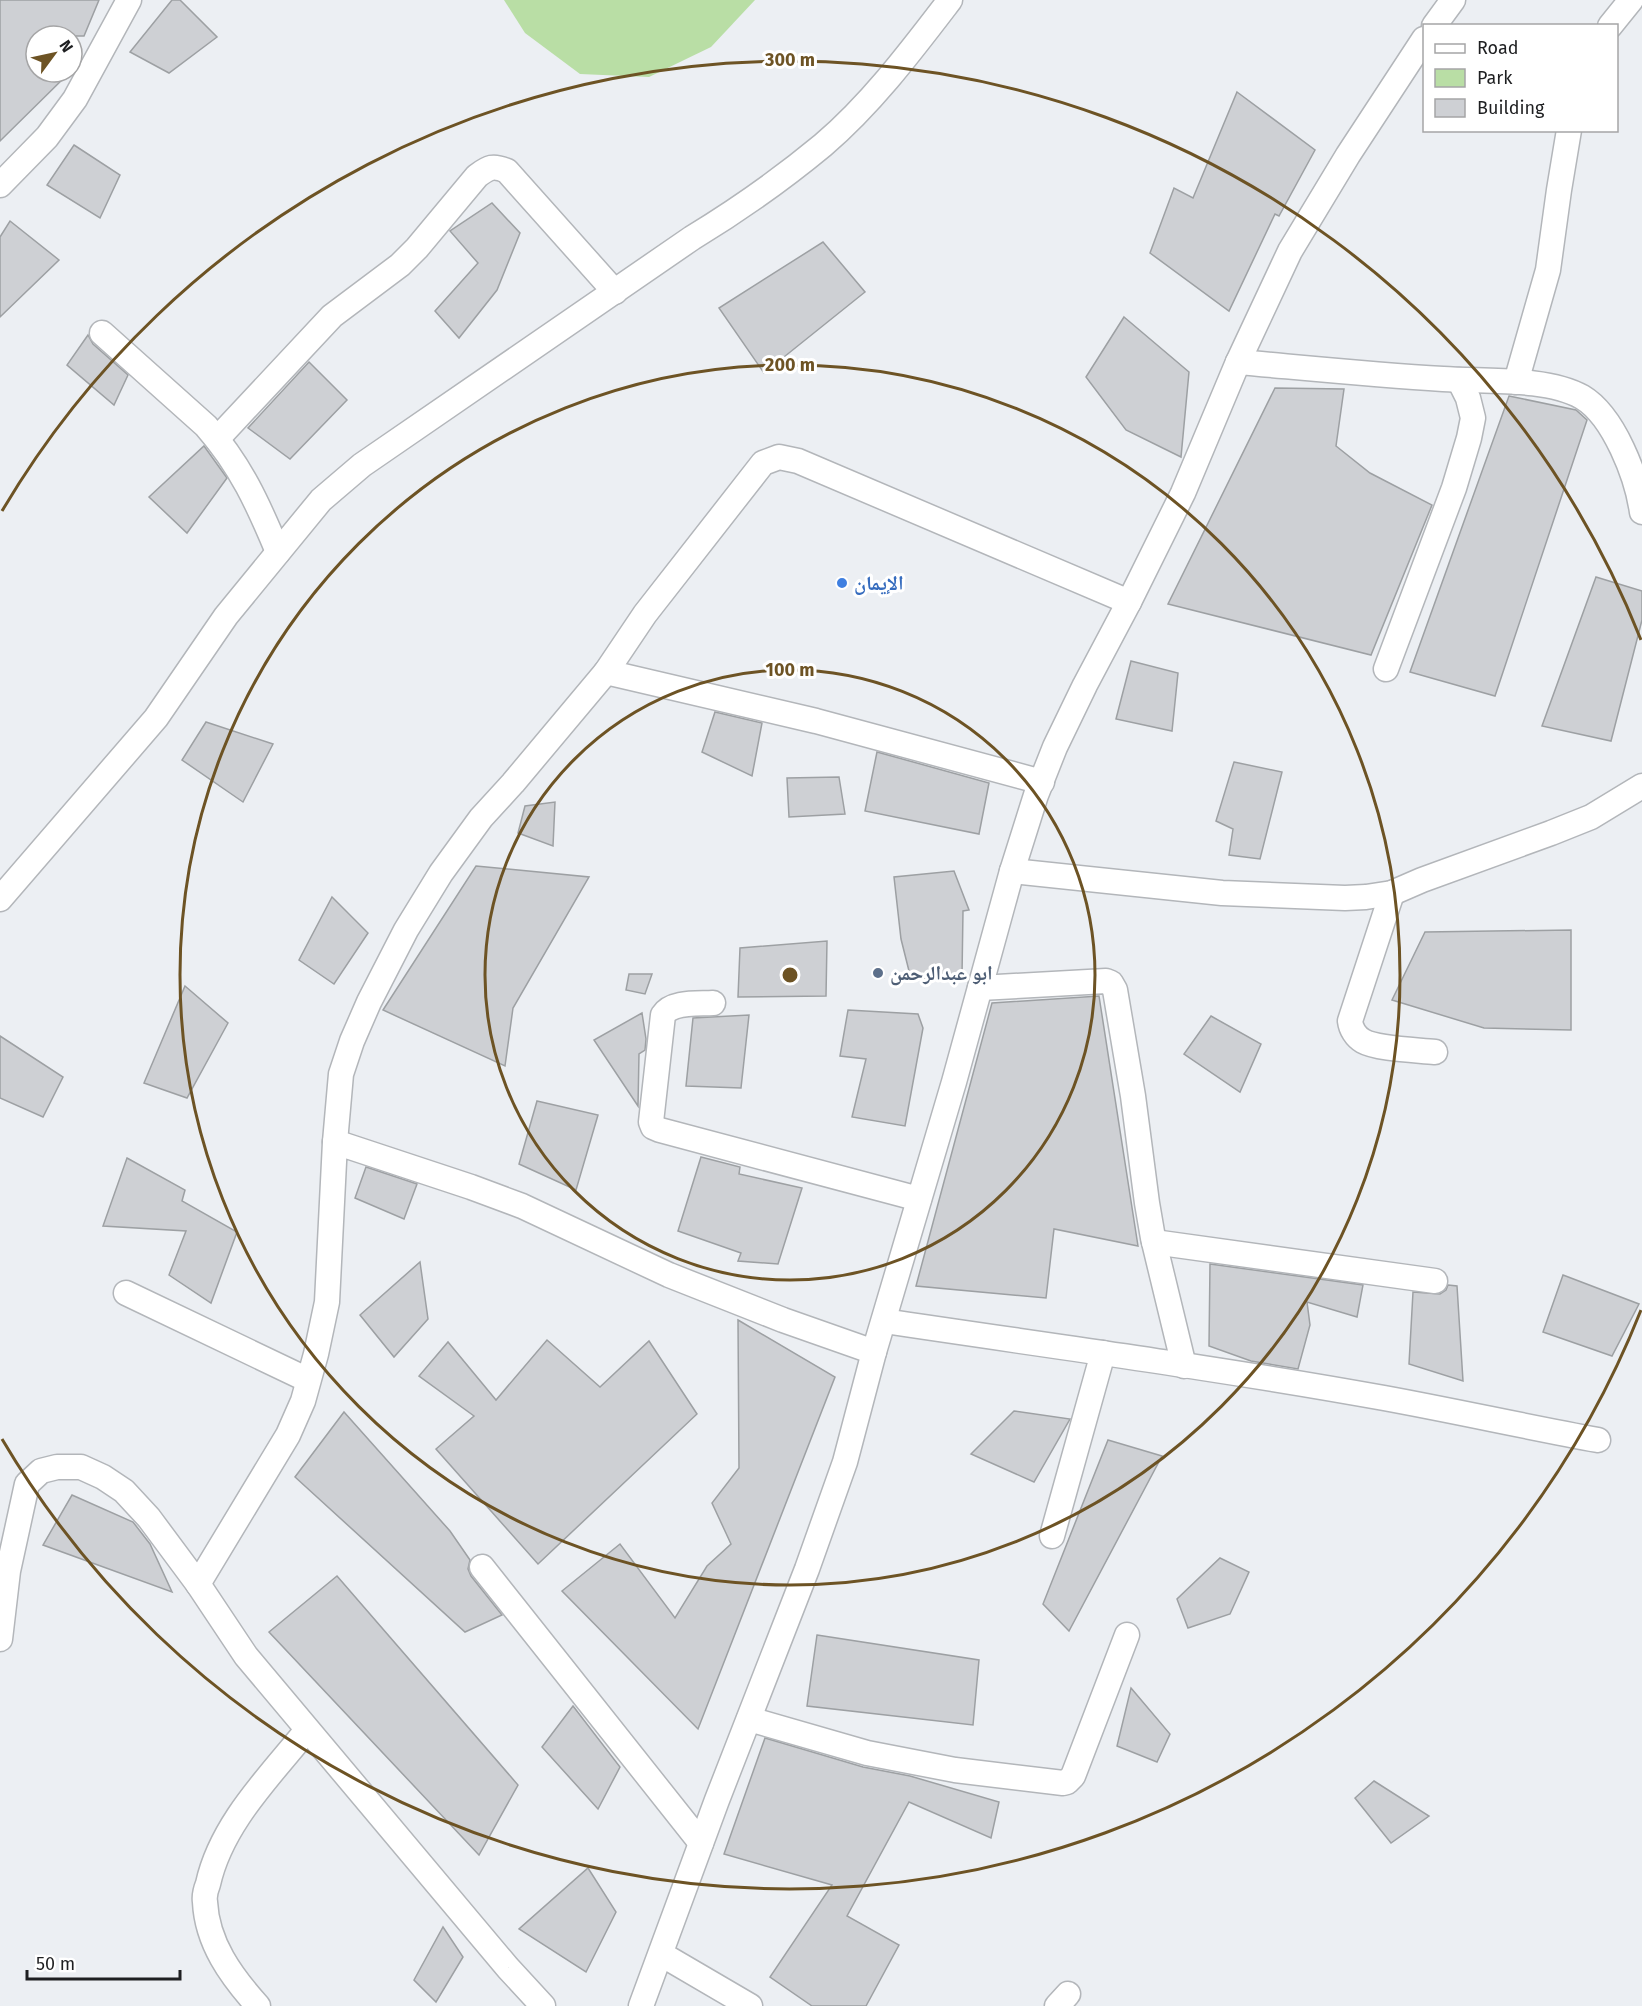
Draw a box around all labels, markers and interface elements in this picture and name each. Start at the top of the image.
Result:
north arrow [24,24,84,84]
legend [1423,24,1618,132]
text: N [55,36,77,56]
text: Road [1477,37,1519,59]
text: 300 m [764,49,815,71]
text: Park [1477,67,1513,89]
text: Building [1477,97,1545,119]
text: 200 m [765,354,815,376]
place label: الإيمان [854,571,904,595]
marker: الإيمان [835,576,849,590]
text: 100 m [766,659,814,681]
place label: ابو عبدالرحمن [890,961,993,986]
centre of rings [780,965,800,985]
marker: ابو عبدالرحمن [871,966,885,980]
scale bar [27,1943,180,1981]
text: 50 m [36,1953,75,1975]

